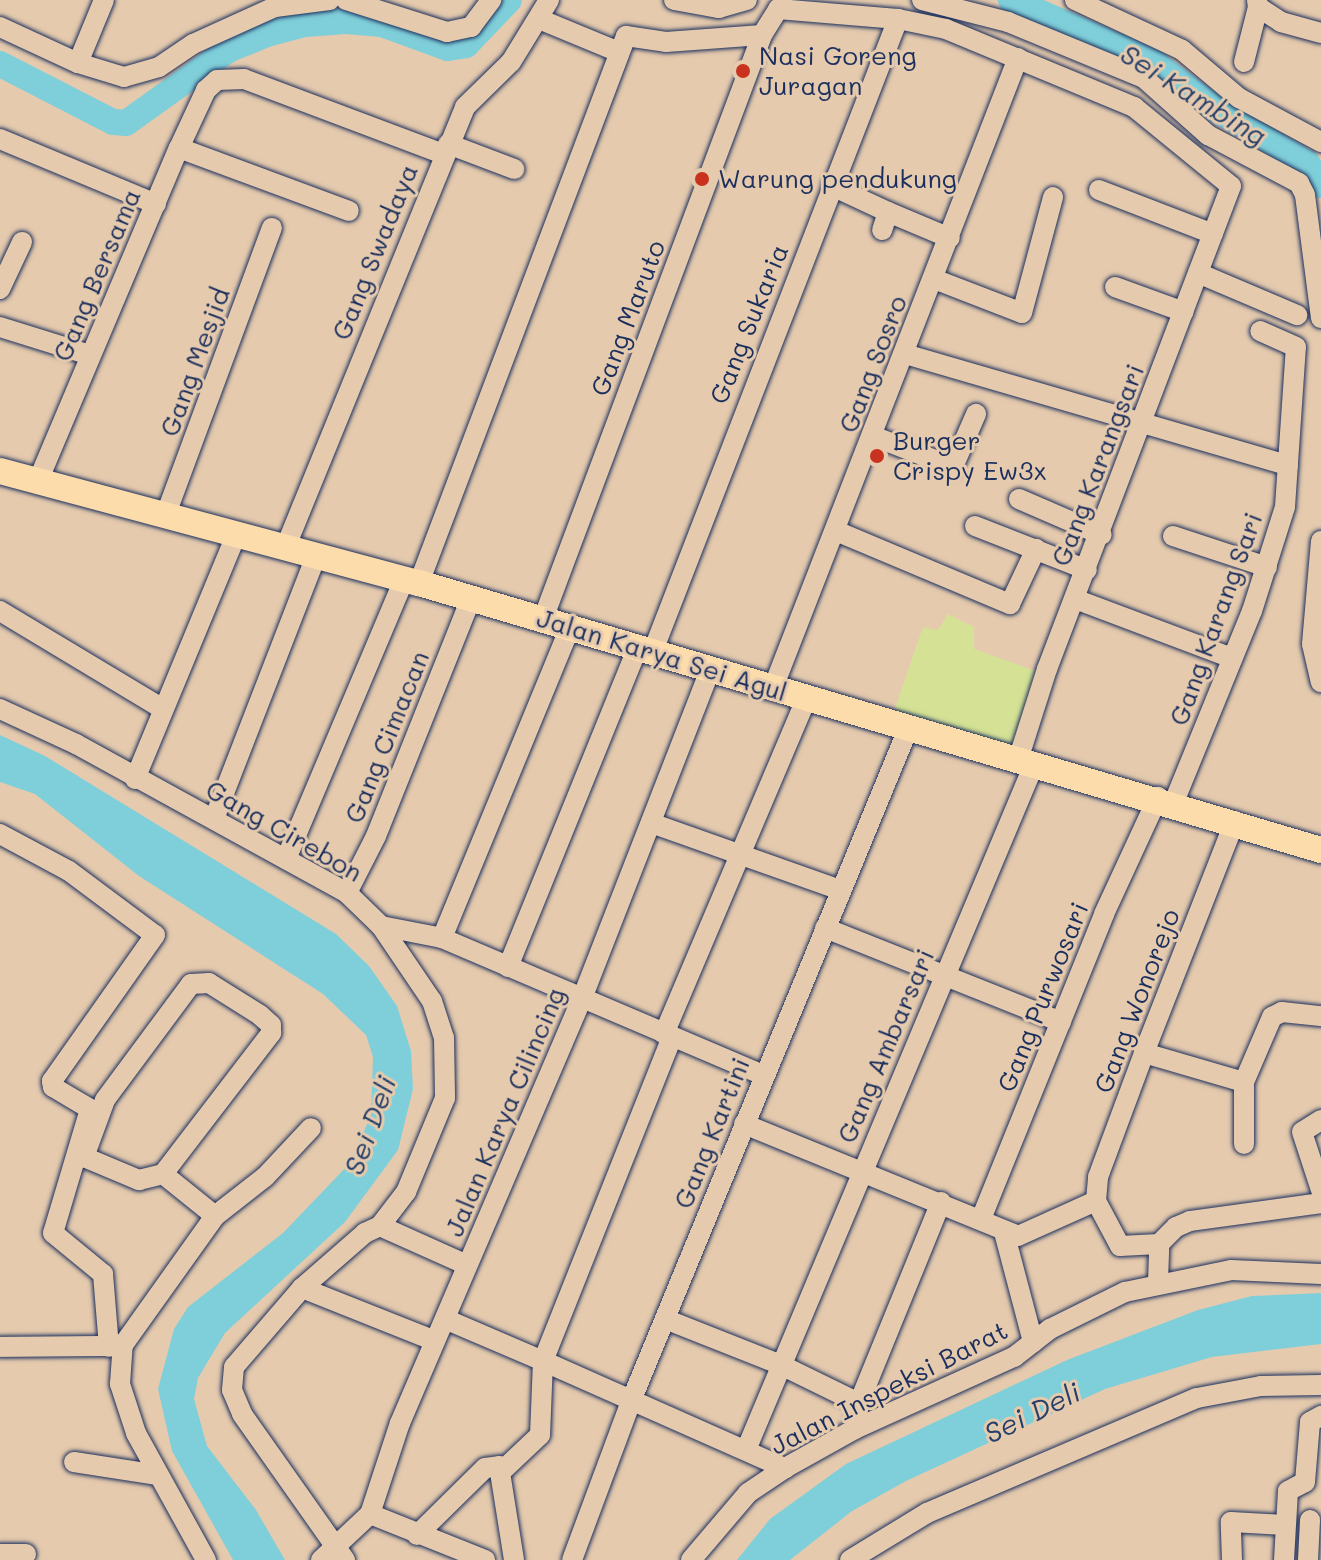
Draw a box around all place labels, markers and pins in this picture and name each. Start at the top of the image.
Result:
place label: Nasi Goreng Juragan [759,40,917,102]
marker: Nasi Goreng Juragan [734,62,752,80]
place label: Warung pendukung [718,163,957,195]
marker: Warung pendukung [693,170,711,188]
place label: Burger Crispy Ew3x [893,425,1047,486]
marker: Burger Crispy Ew3x [868,447,886,465]

